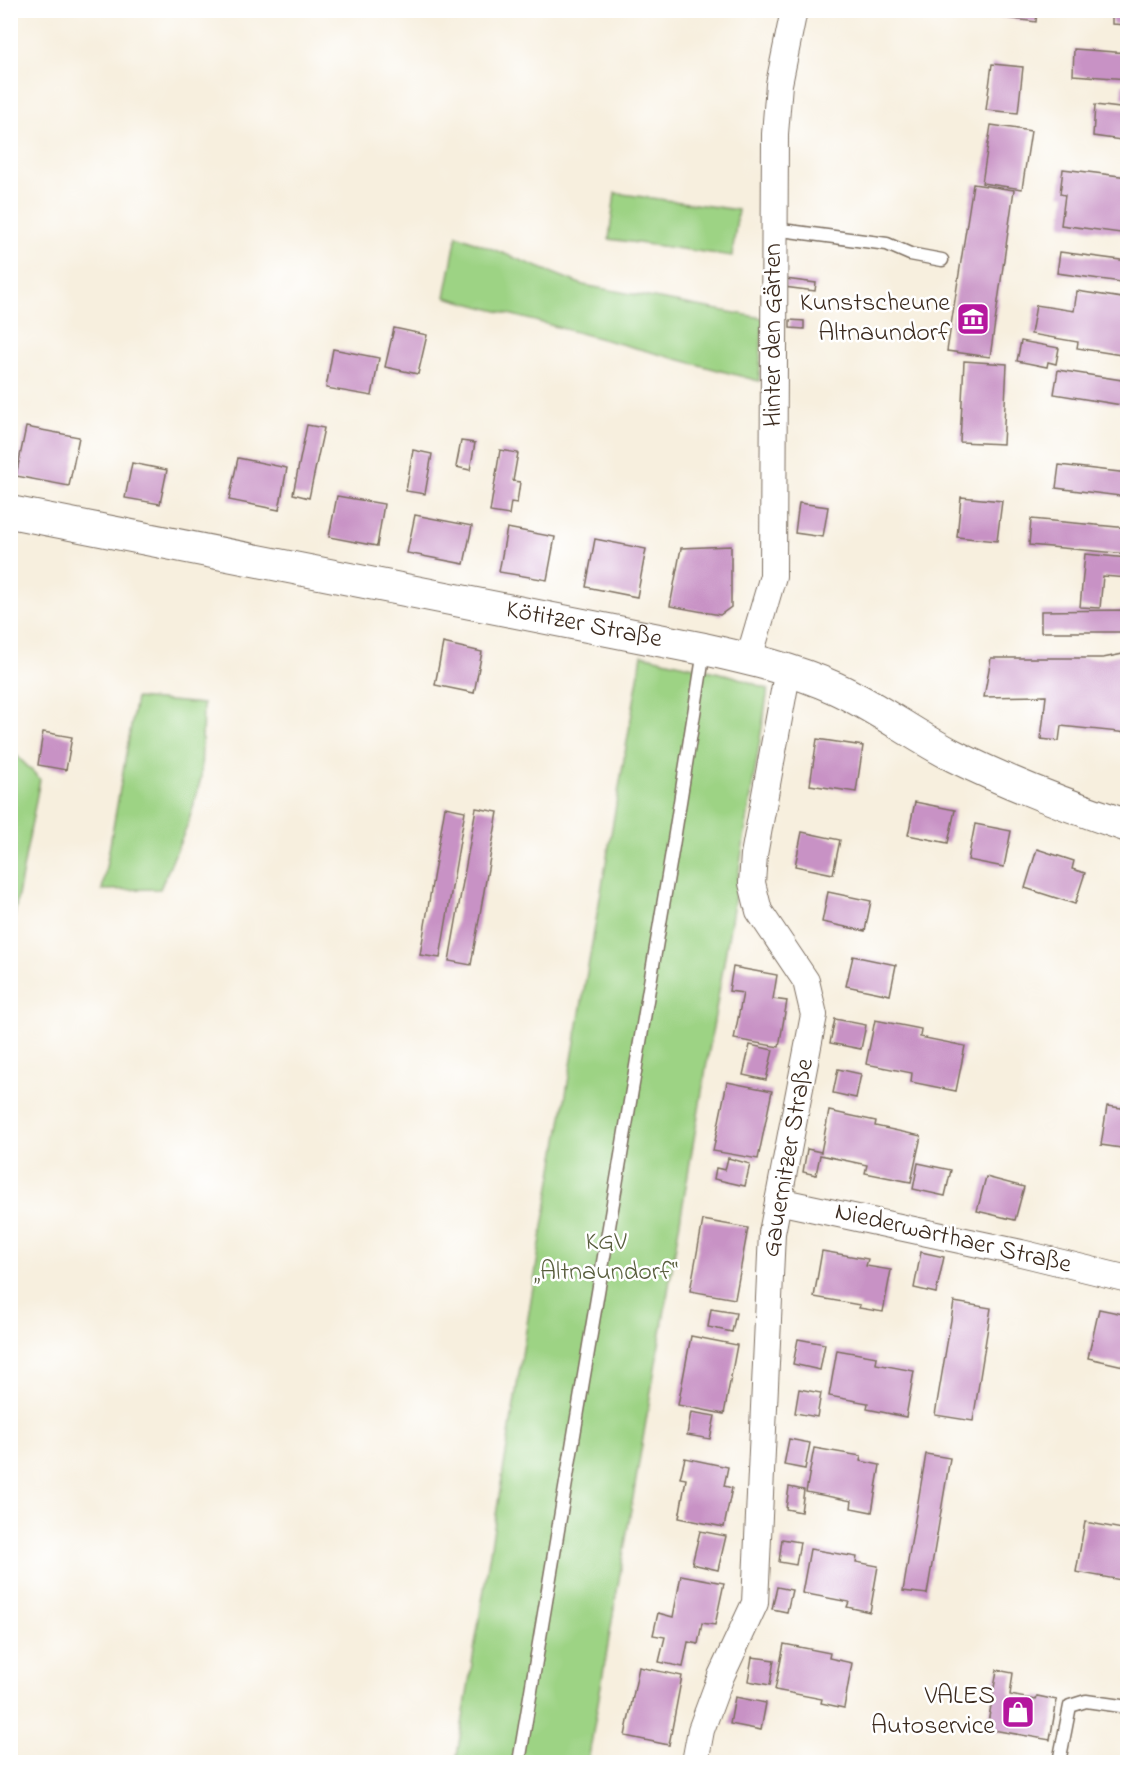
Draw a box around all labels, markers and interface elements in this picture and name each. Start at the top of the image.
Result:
street label: Hinter den Gärten [755,243,793,427]
place label: Kunstscheune Altnaundorf [800,285,951,353]
museum icon: Kunstscheune Altnaundorf [955,301,991,337]
street label: Kötitzer Straße [503,591,666,659]
street label: Gauernitzer Straße [753,1055,825,1260]
street label: Niederwarthaer Straße [831,1193,1075,1285]
park label: KGV „Altnaundorf“ [534,1224,678,1292]
place label: VALES Autoservice [871,1678,995,1746]
shop icon: VALES Autoservice [1000,1694,1036,1730]

